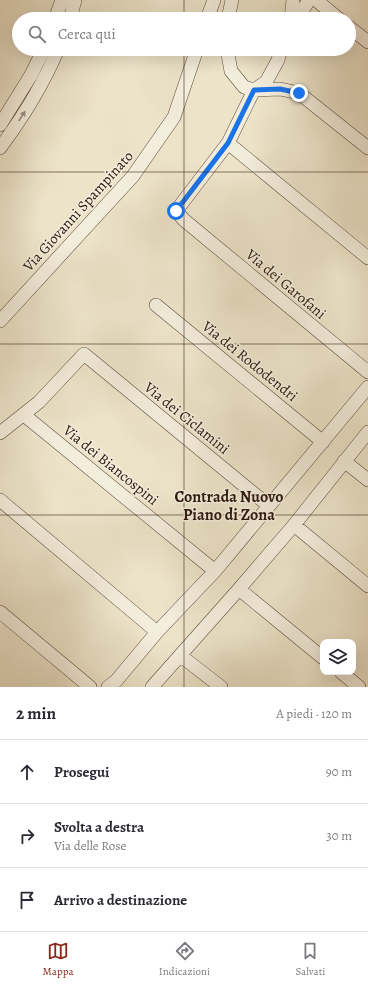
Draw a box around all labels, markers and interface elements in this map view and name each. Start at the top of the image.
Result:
search box [12,12,356,56]
icon: search [26,23,48,45]
text: Cerca qui [58,24,116,44]
route end [290,84,308,102]
one-way arrow [19,110,26,122]
street label: Via Giovanni Spampinato [18,146,138,276]
route start [167,202,185,220]
street label: Via dei Garofani [241,244,330,323]
street label: Via dei Rododendri [197,316,302,406]
street label: Via dei Ciclamini [139,377,234,459]
street label: Via dei Biancospini [58,420,163,510]
district label: Contrada Nuovo Piano di Zona [174,486,284,526]
map controls [320,639,356,675]
button: layers [320,639,356,675]
text: 2 min [16,702,56,725]
text: A piedi · 120 m [276,705,352,722]
icon: ahead [16,761,38,783]
text: Prosegui [54,762,110,782]
text: 90 m [326,763,352,780]
text: Svolta a destra [54,817,144,837]
icon: right [16,825,38,847]
text: 30 m [326,827,352,844]
text: Via delle Rose [54,837,126,854]
icon: arrive [16,889,38,911]
text: Arrivo a destinazione [54,890,187,910]
tab: Mappa [43,940,74,979]
tab: Indicazioni [159,940,210,979]
tab: Salvati [295,940,325,979]

